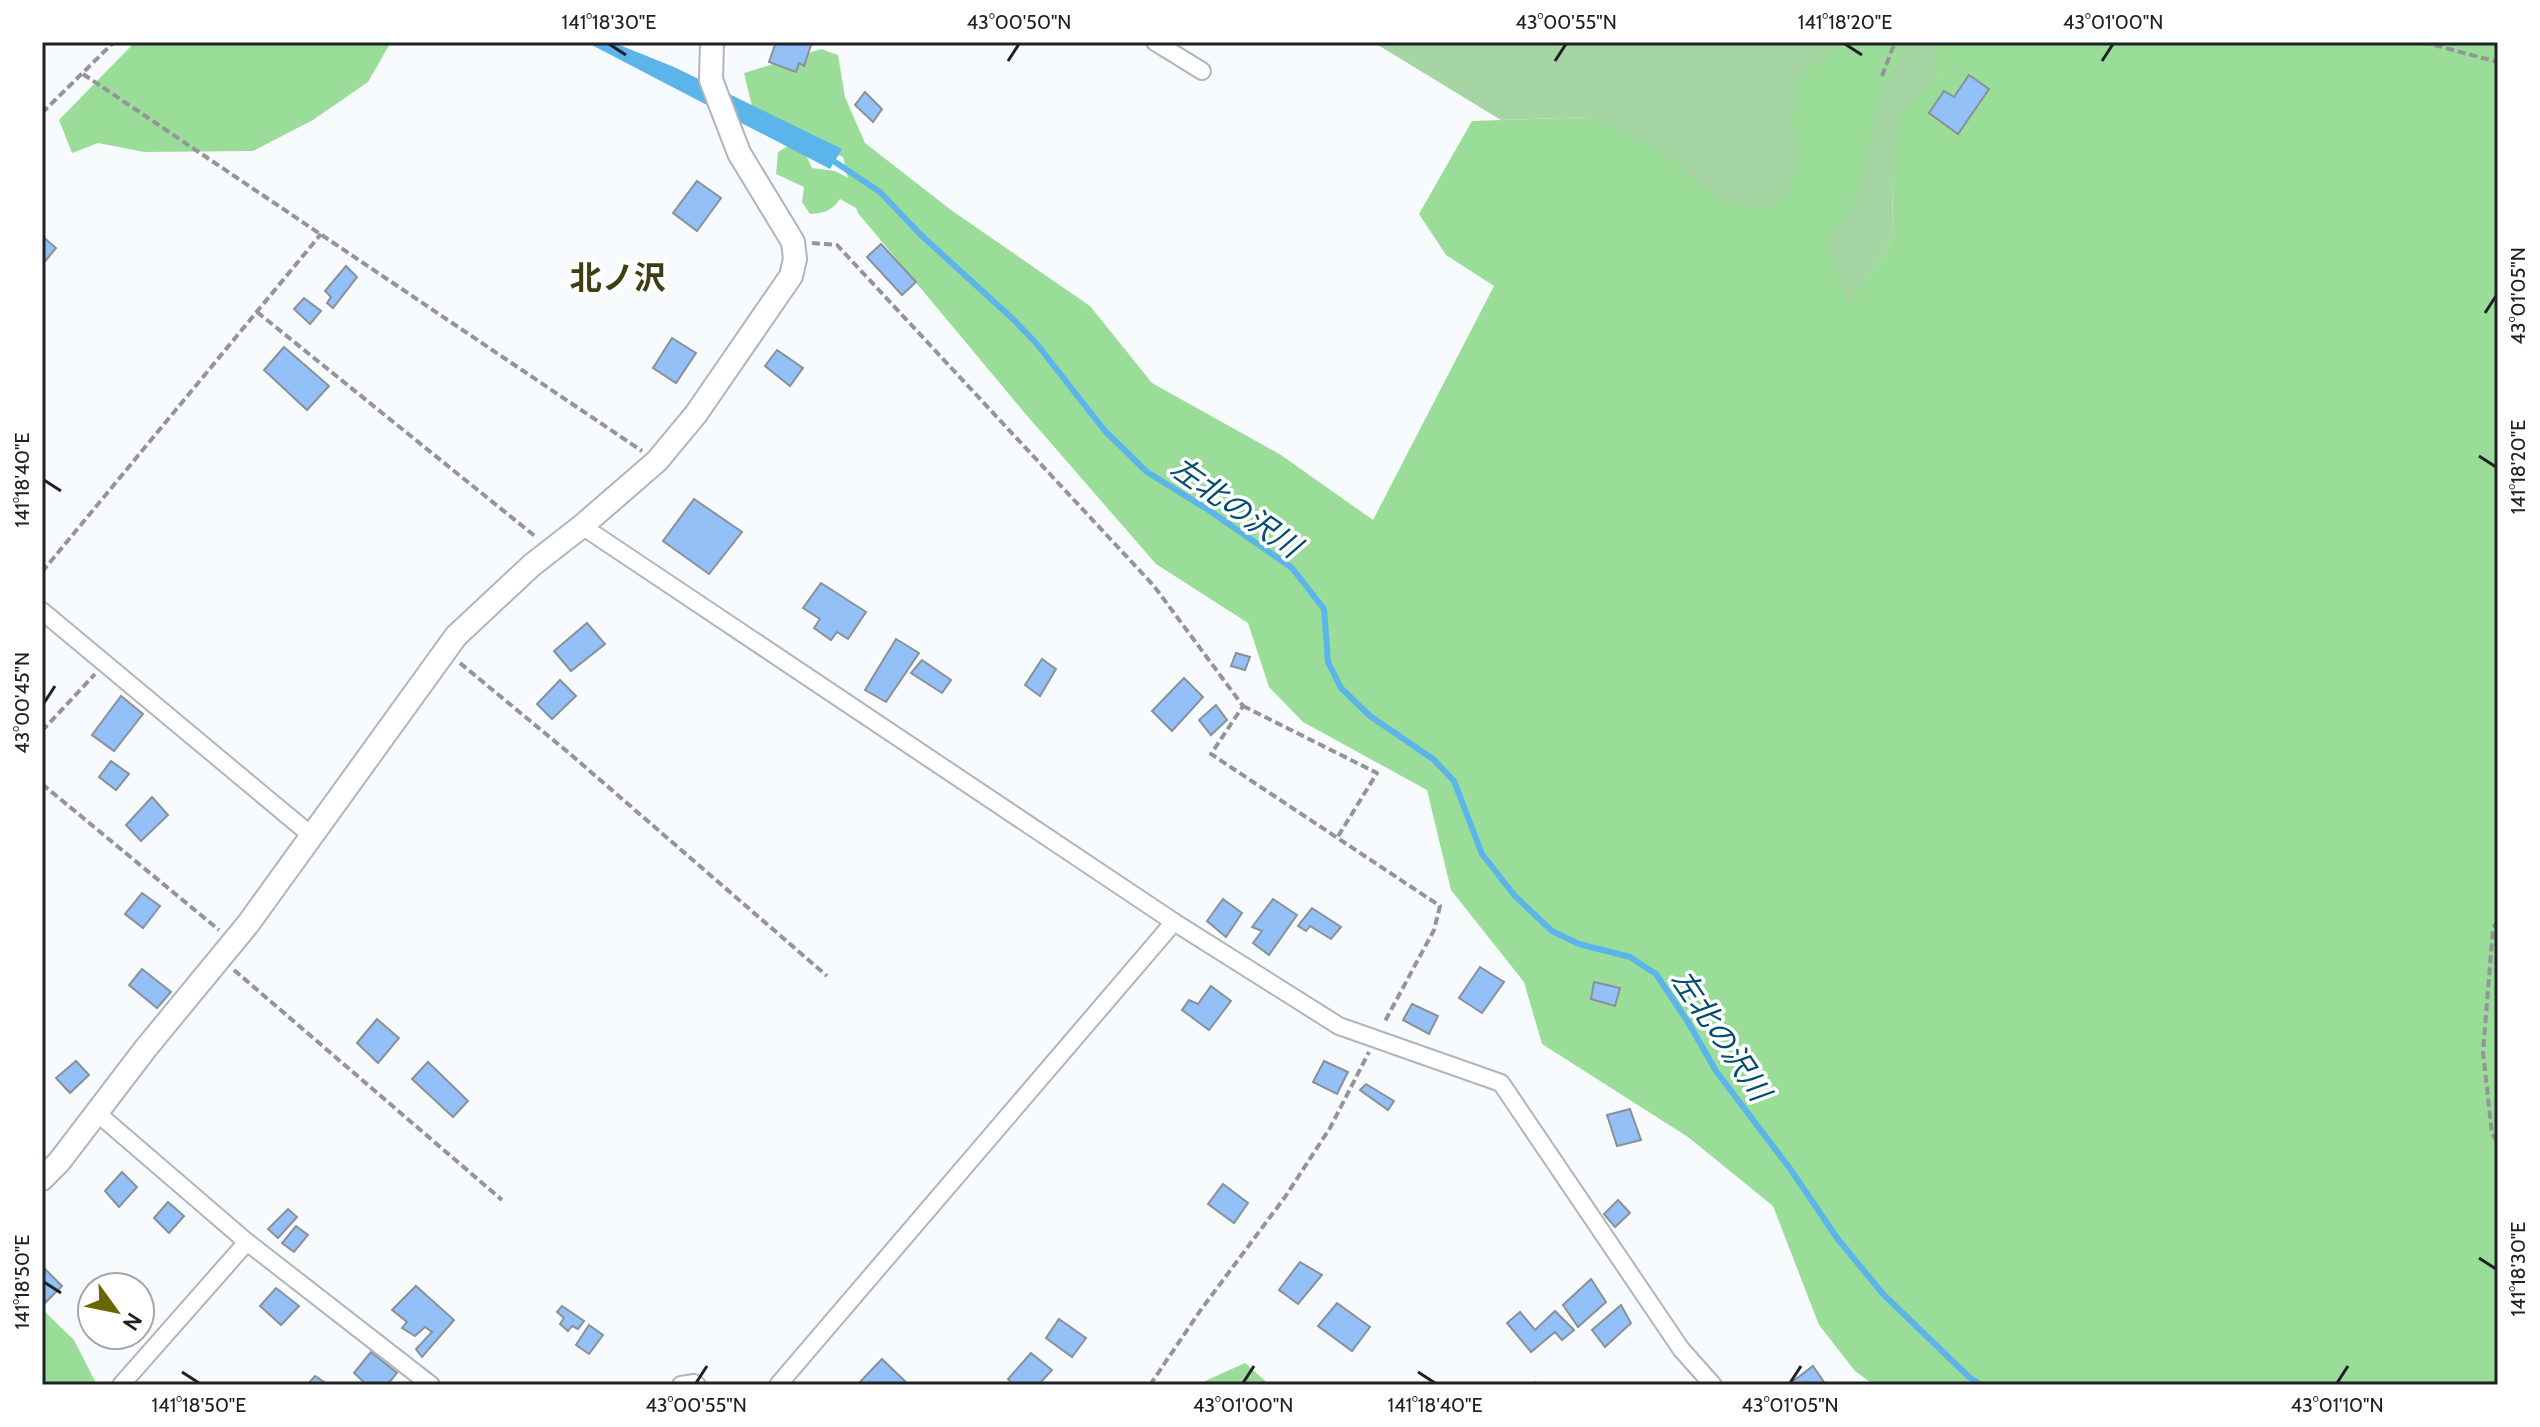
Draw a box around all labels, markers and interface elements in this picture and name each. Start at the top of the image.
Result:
text: 141°18'30"E [562,10,656,34]
text: 43°00'50"N [967,10,1071,34]
text: 43°00'55"N [1515,10,1617,34]
text: 141°18'20"E [1798,10,1892,34]
text: 43°01'00"N [2063,10,2163,34]
text: 43°01'05"N [2506,247,2530,345]
district label: 北ノ沢 [570,258,666,297]
text: 141°18'20"E [2506,420,2530,514]
text: 141°18'40"E [10,432,34,528]
water label: 左北の沢川 [1164,449,1311,567]
text: 43°00'45"N [10,652,34,754]
water label: 左北の沢川 [1664,962,1780,1110]
text: 141°18'30"E [2506,1222,2530,1316]
text: 141°18'50"E [10,1235,34,1329]
north arrow [76,1271,156,1351]
text: N [117,1308,148,1335]
text: 141°18'50"E [152,1393,246,1417]
text: 43°00'55"N [645,1393,747,1417]
text: 43°01'00"N [1193,1393,1293,1417]
text: 141°18'40"E [1387,1393,1483,1417]
text: 43°01'05"N [1741,1393,1839,1417]
text: 43°01'10"N [2290,1393,2384,1417]

